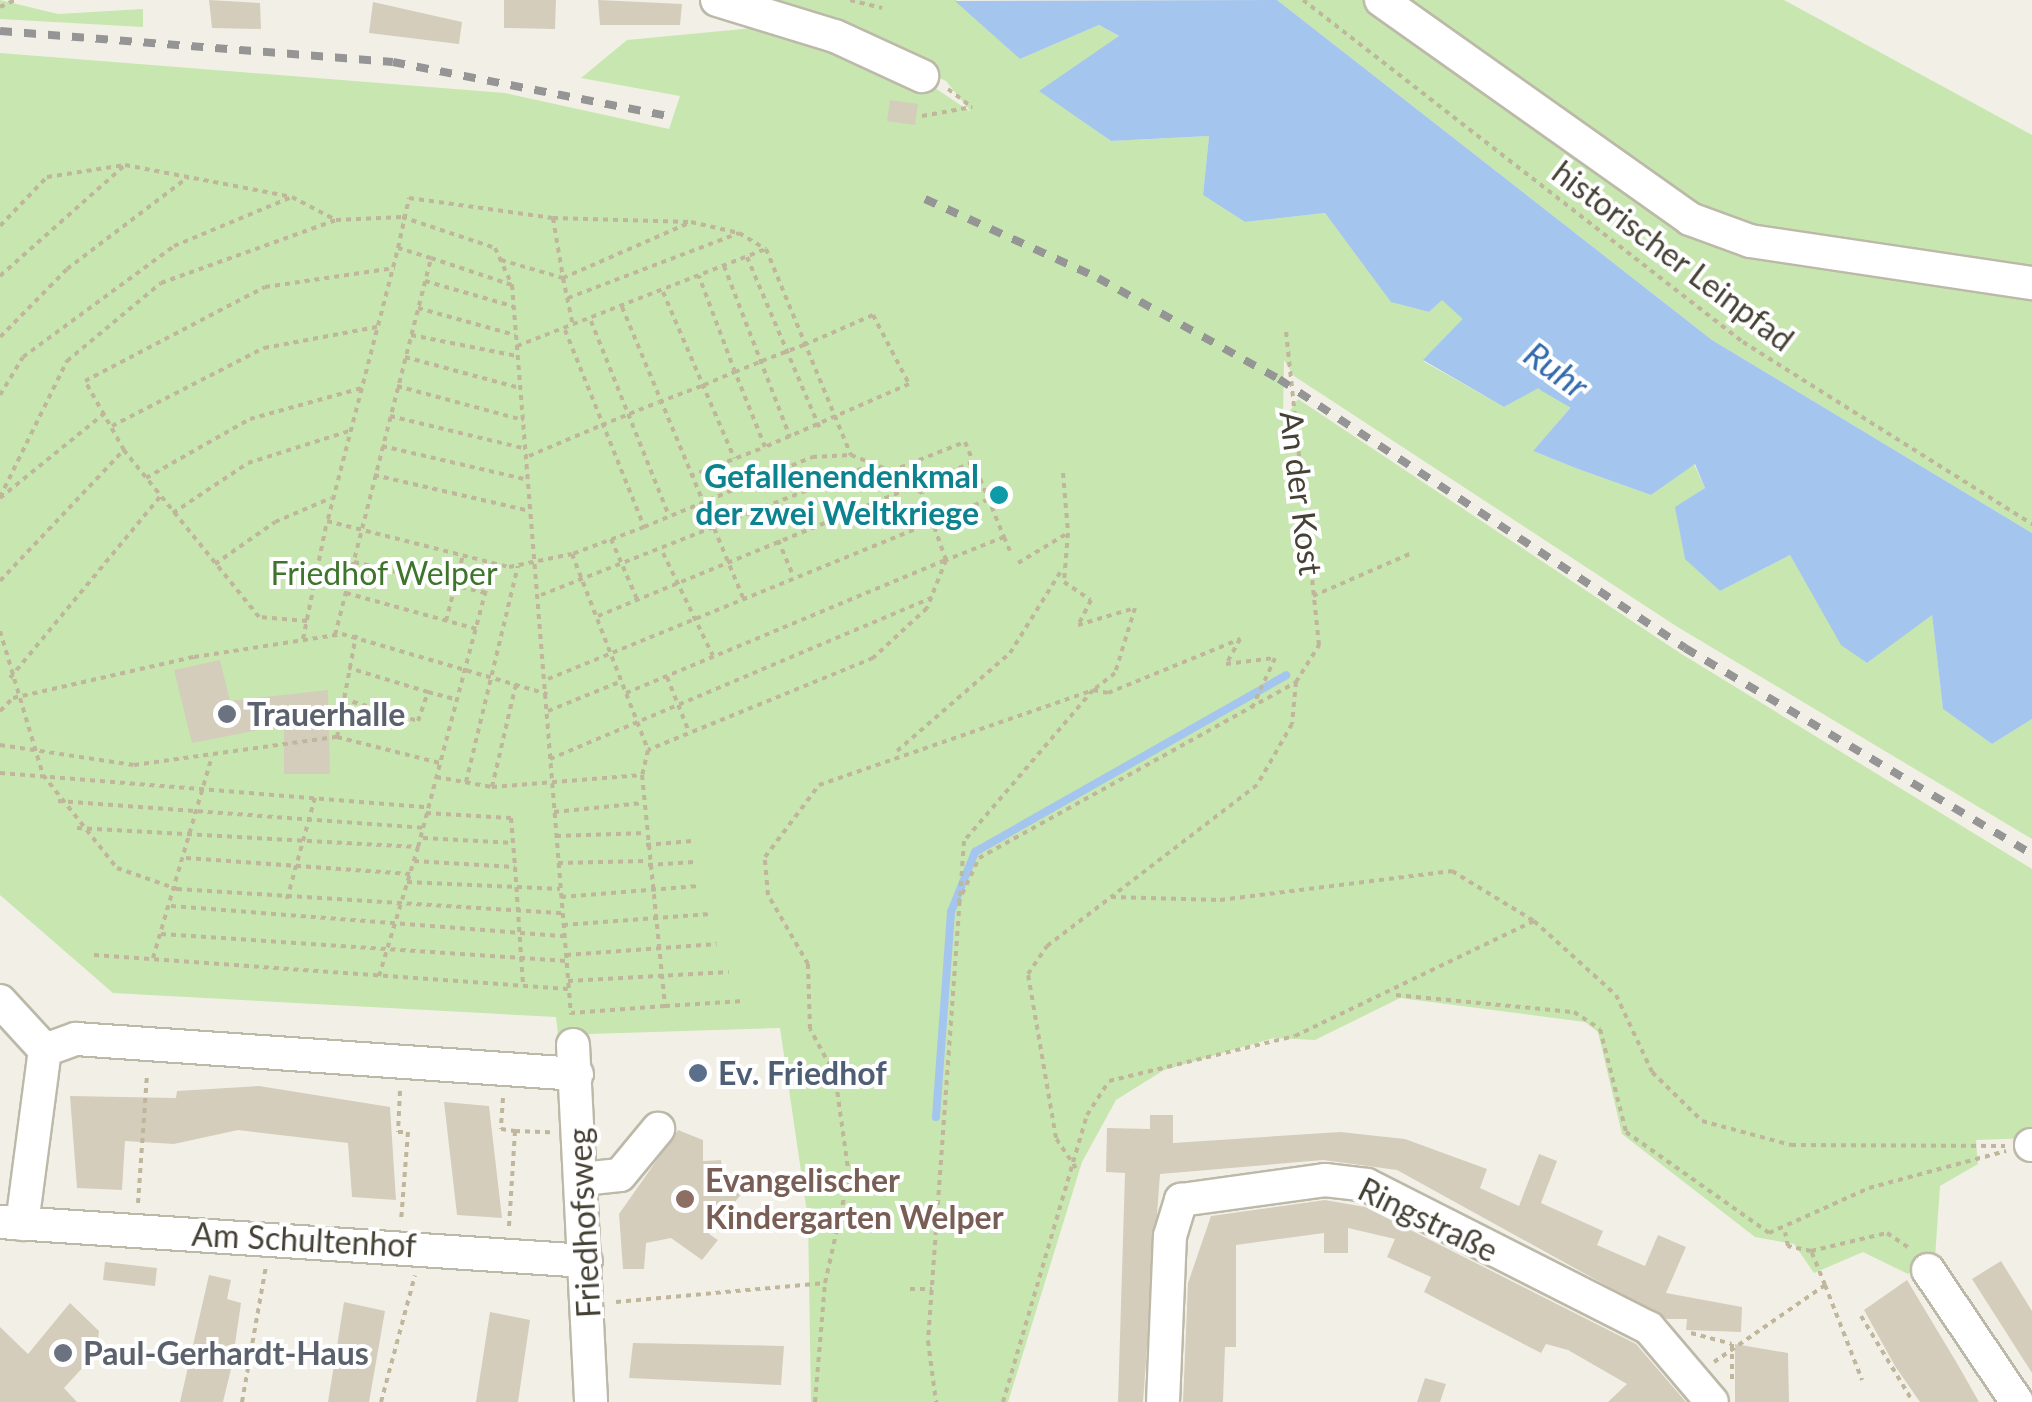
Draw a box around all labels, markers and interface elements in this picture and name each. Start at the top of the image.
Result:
street label: historischer Leinpfad [1545,153,1801,359]
water label: Ruhr [1517,332,1597,406]
street label: An der Kost [1272,408,1330,578]
place label: Gefallenendenkmal der zwei Weltkriege [694,458,979,533]
marker: Gefallenendenkmal der zwei Weltkriege [988,484,1010,506]
park label: Friedhof Welper [270,554,498,592]
place label: Trauerhalle [247,695,405,733]
marker: Trauerhalle [216,703,238,725]
place label: Ev. Friedhof [718,1054,887,1092]
marker: Ev. Friedhof [687,1062,709,1084]
street label: Friedhofsweg [560,1127,608,1319]
place label: Evangelischer Kindergarten Welper [705,1162,1004,1237]
street label: Ringstraße [1352,1170,1504,1270]
marker: Evangelischer Kindergarten Welper [674,1188,696,1210]
street label: Am Schultenhof [191,1215,417,1265]
place label: Paul-Gerhardt-Haus [83,1334,369,1372]
marker: Paul-Gerhardt-Haus [52,1342,74,1364]

